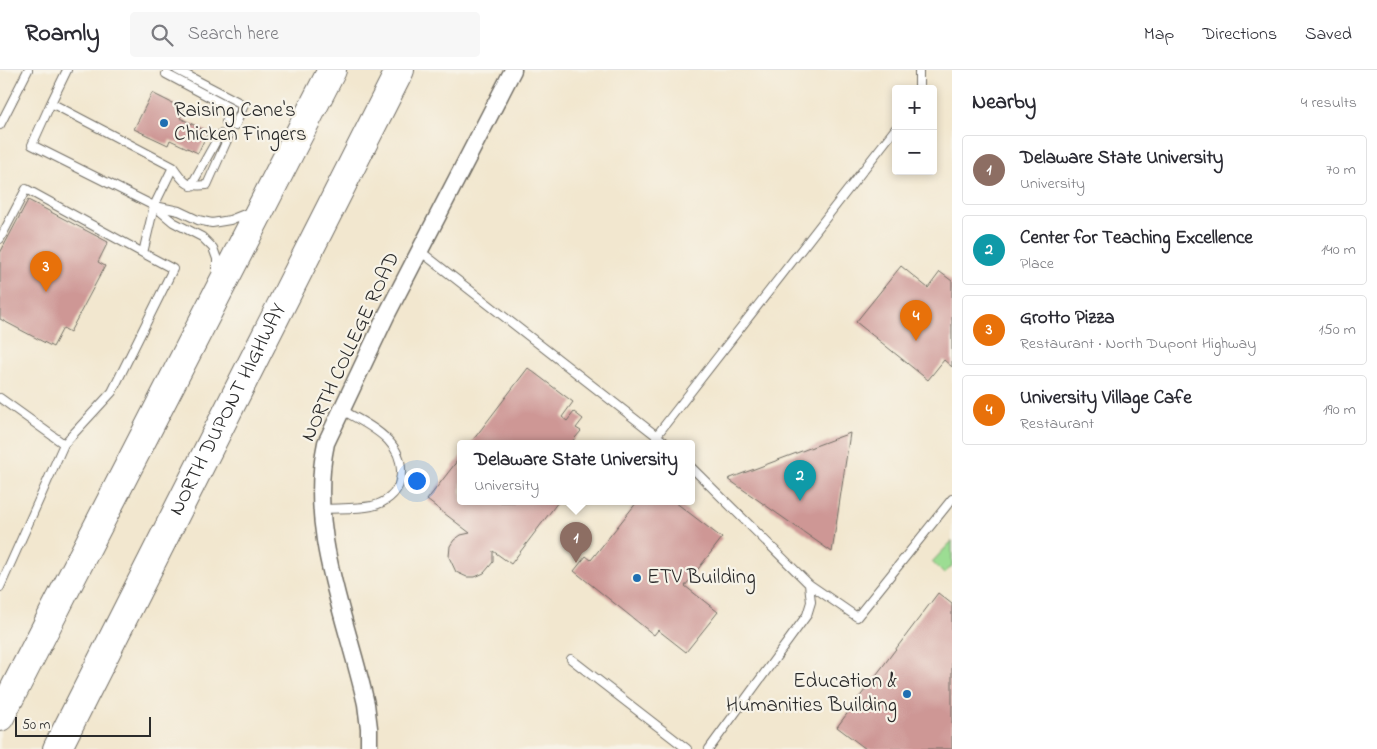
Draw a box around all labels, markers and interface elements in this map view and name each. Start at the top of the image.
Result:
search box [130,12,480,57]
text: Roamly [25,17,100,52]
icon: search [148,21,176,49]
text: Search here [188,21,279,48]
text: Map [1144,22,1174,48]
text: Directions [1202,22,1277,48]
text: Saved [1305,22,1352,48]
map controls [892,85,937,175]
button: + [892,85,937,130]
text: Nearby [972,88,1036,118]
text: 4 results [1301,91,1357,115]
place label: Raising Cane's Chicken Fingers [174,96,307,152]
marker: Raising Cane's Chicken Fingers [158,117,170,129]
button: − [892,130,937,175]
text: Delaware State University [1020,145,1223,172]
text: 1 [986,158,992,182]
text: 70 m [1326,158,1356,182]
text: University [1020,172,1085,196]
text: Center for Teaching Excellence [1020,225,1253,252]
text: 2 [985,238,993,262]
text: 140 m [1321,238,1356,262]
street label: NORTH COLLEGE ROAD [294,247,408,447]
pin: 3 [30,251,62,292]
text: Place [1020,252,1054,276]
street label: NORTH DUPONT HIGHWAY [162,298,295,521]
pin: 4 [900,300,932,341]
text: Grotto Pizza [1020,305,1115,332]
text: 3 [986,318,992,342]
text: 150 m [1318,318,1356,342]
text: Restaurant · North Dupont Highway [1020,332,1256,356]
text: University Village Cafe [1020,385,1192,412]
text: 4 [986,398,992,422]
text: 190 m [1323,398,1356,422]
text: Restaurant [1020,412,1094,436]
popup [457,440,695,505]
text: Delaware State University [474,447,678,474]
pin: 2 [784,460,816,501]
your location [404,468,430,494]
text: University [474,474,539,498]
pin: 1 [560,522,592,563]
place label: ETV Building [647,563,756,595]
marker: ETV Building [631,572,643,584]
place label: Education & Humanities Building [726,667,897,723]
marker: Education & Humanities Building [901,688,913,700]
scale bar [15,714,151,737]
text: 50 m [22,715,50,736]

